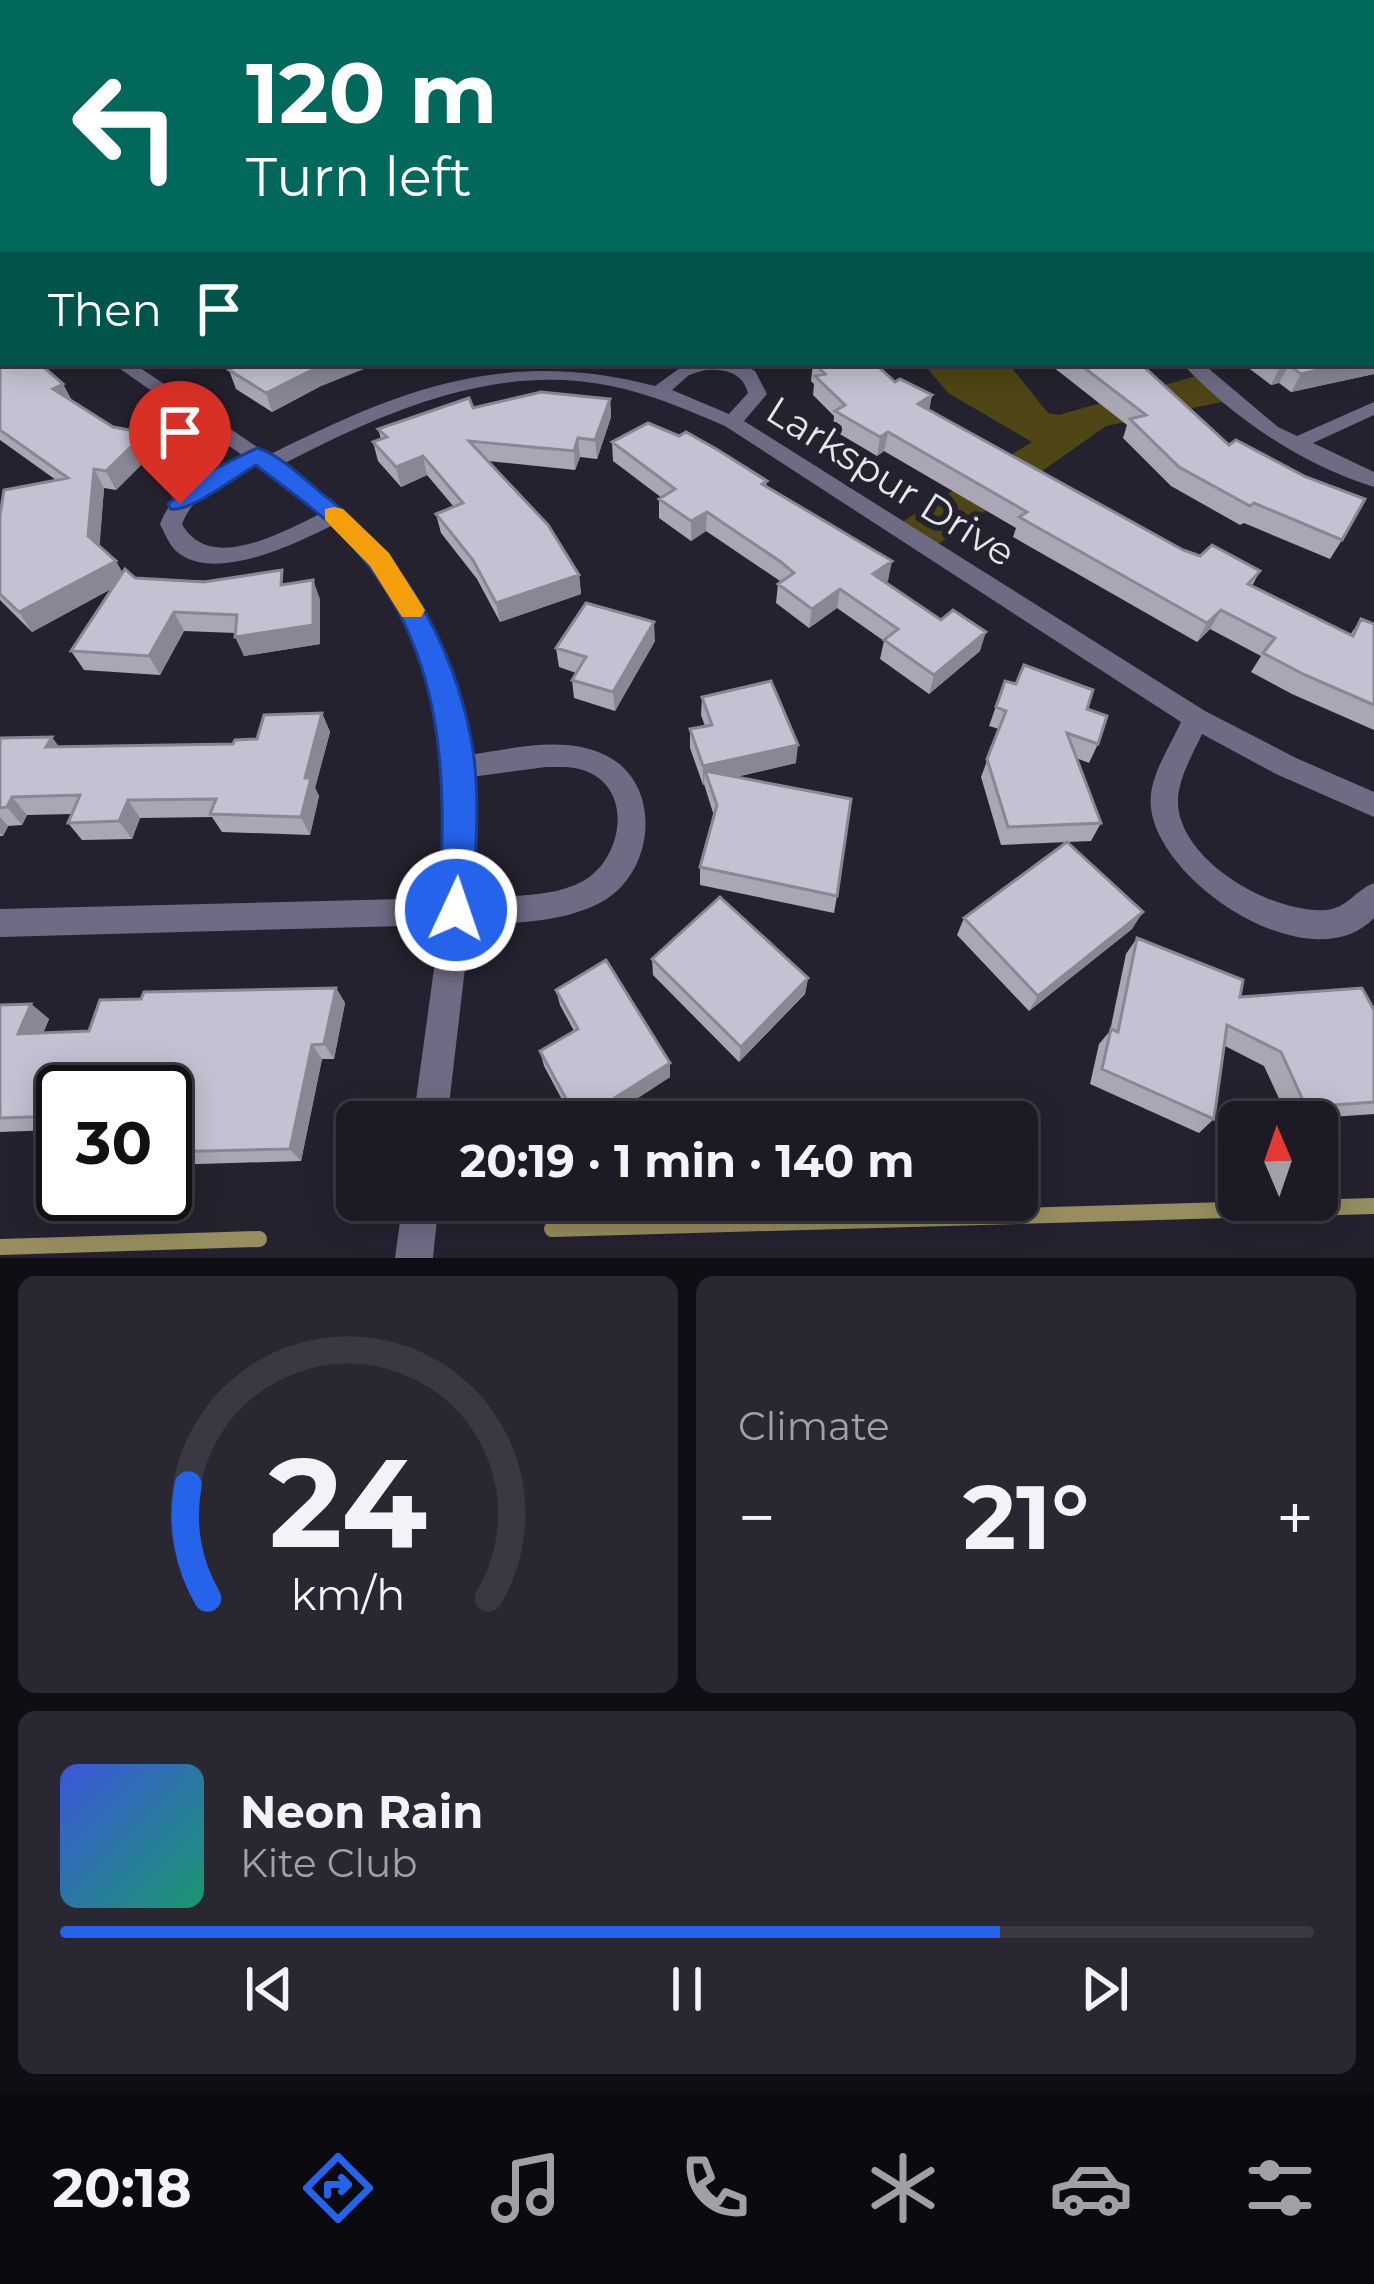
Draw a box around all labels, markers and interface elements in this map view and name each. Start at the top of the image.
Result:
text: 120 m [246,42,497,144]
icon: left [48,48,204,204]
text: Turn left [246,144,472,210]
icon: arrive [186,276,252,342]
text: Then [48,282,162,337]
pin [129,381,231,504]
street label: Larkspur Drive [758,385,1024,577]
icon: arrive [147,399,213,465]
position arrow [393,847,519,973]
speed limit sign: 30 [36,1065,192,1221]
north arrow [1218,1101,1338,1221]
map controls [1218,1101,1338,1221]
text: 20:19 · 1 min · 140 m [460,1133,914,1188]
text: Climate [738,1402,890,1450]
text: 24 [269,1426,427,1578]
text: 21° [963,1462,1089,1572]
text: − [738,1477,776,1558]
text: + [1276,1477,1314,1558]
text: km/h [291,1567,405,1620]
text: Neon Rain [240,1784,483,1839]
text: Kite Club [240,1839,418,1887]
icon: previous [236,1956,302,2022]
icon: pause [654,1956,720,2022]
icon: next [1072,1956,1138,2022]
icon: directions [296,2146,380,2230]
icon: music [484,2146,568,2230]
icon: phone [673,2146,757,2230]
icon: climate [861,2146,945,2230]
icon: car [1049,2146,1133,2230]
icon: filters [1238,2146,1322,2230]
text: 20:18 [52,2155,192,2221]

